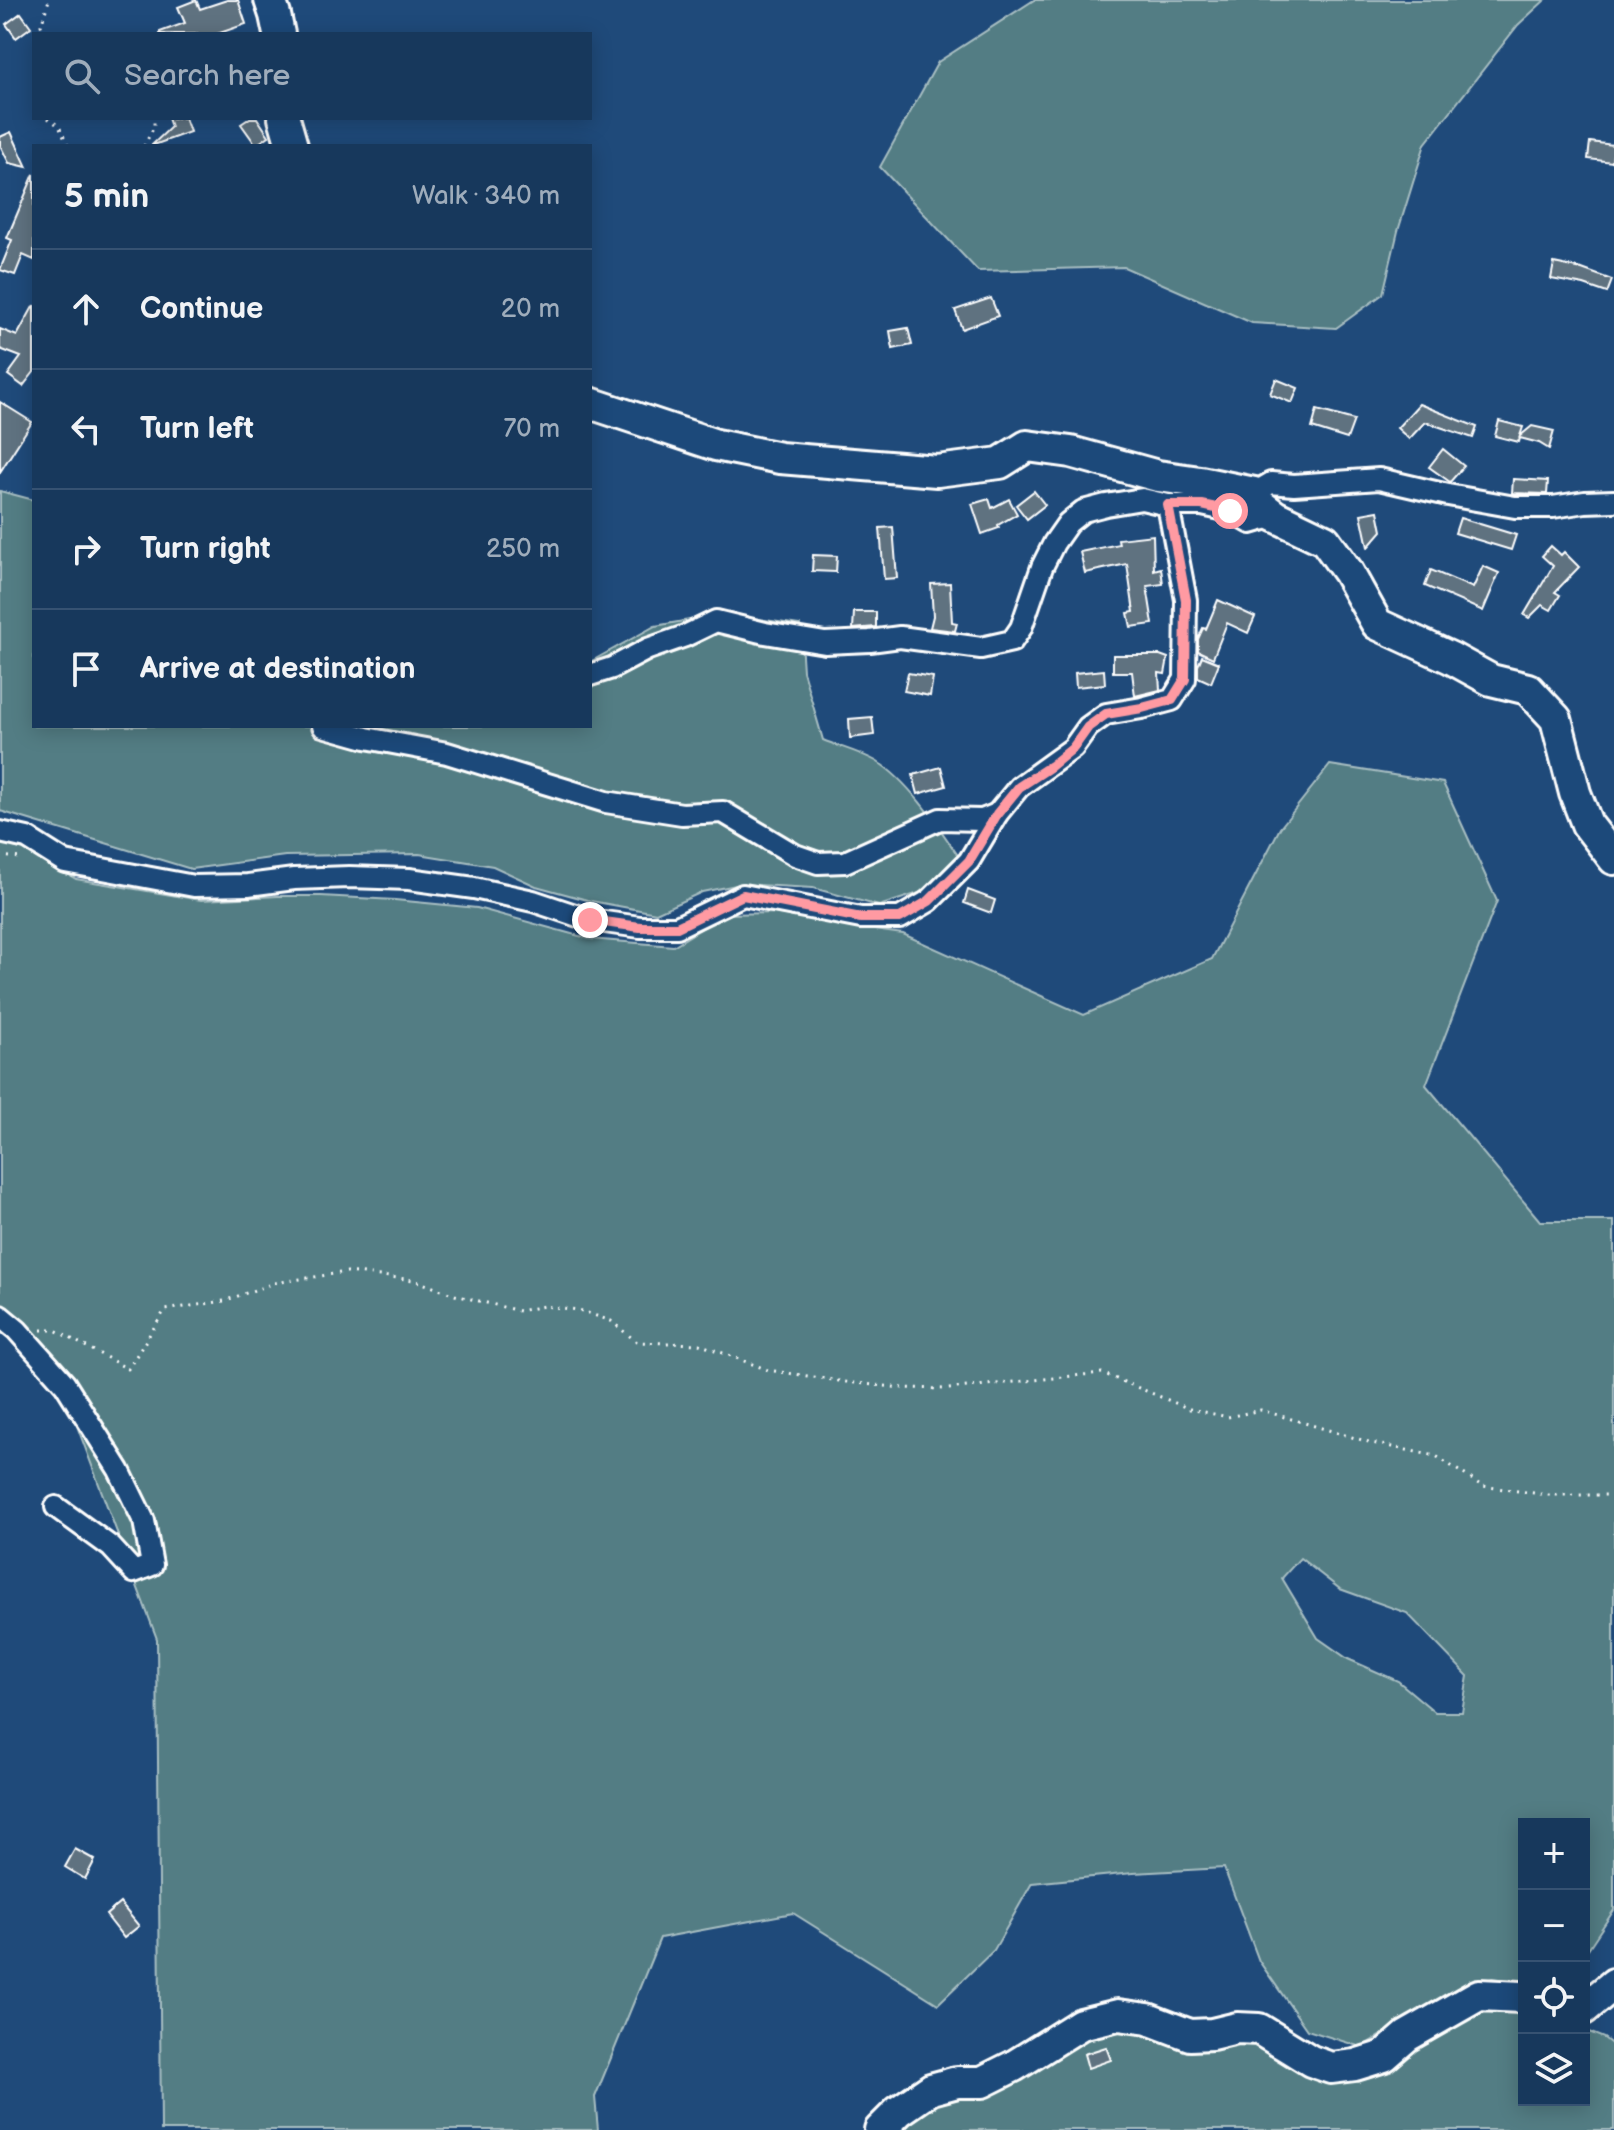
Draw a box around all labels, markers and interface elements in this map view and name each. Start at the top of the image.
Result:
search box [32,32,592,120]
icon: search [60,54,104,98]
text: Search here [124,58,290,94]
text: 5 min [64,176,149,217]
text: Walk · 340 m [412,181,560,212]
icon: ahead [64,287,108,331]
text: Continue [140,291,263,327]
text: 20 m [501,294,560,325]
icon: left [64,407,108,451]
text: Turn left [140,411,254,447]
text: 70 m [503,414,560,445]
route start [1212,493,1248,529]
icon: right [64,527,108,571]
text: Turn right [140,531,271,567]
text: 250 m [486,534,560,565]
icon: arrive [64,647,108,691]
text: Arrive at destination [140,651,416,687]
route end [572,902,608,938]
map controls [1518,1818,1590,2106]
button: + [1518,1818,1590,1890]
button: − [1518,1890,1590,1962]
button: locate [1518,1962,1590,2034]
button: layers [1518,2034,1590,2106]

